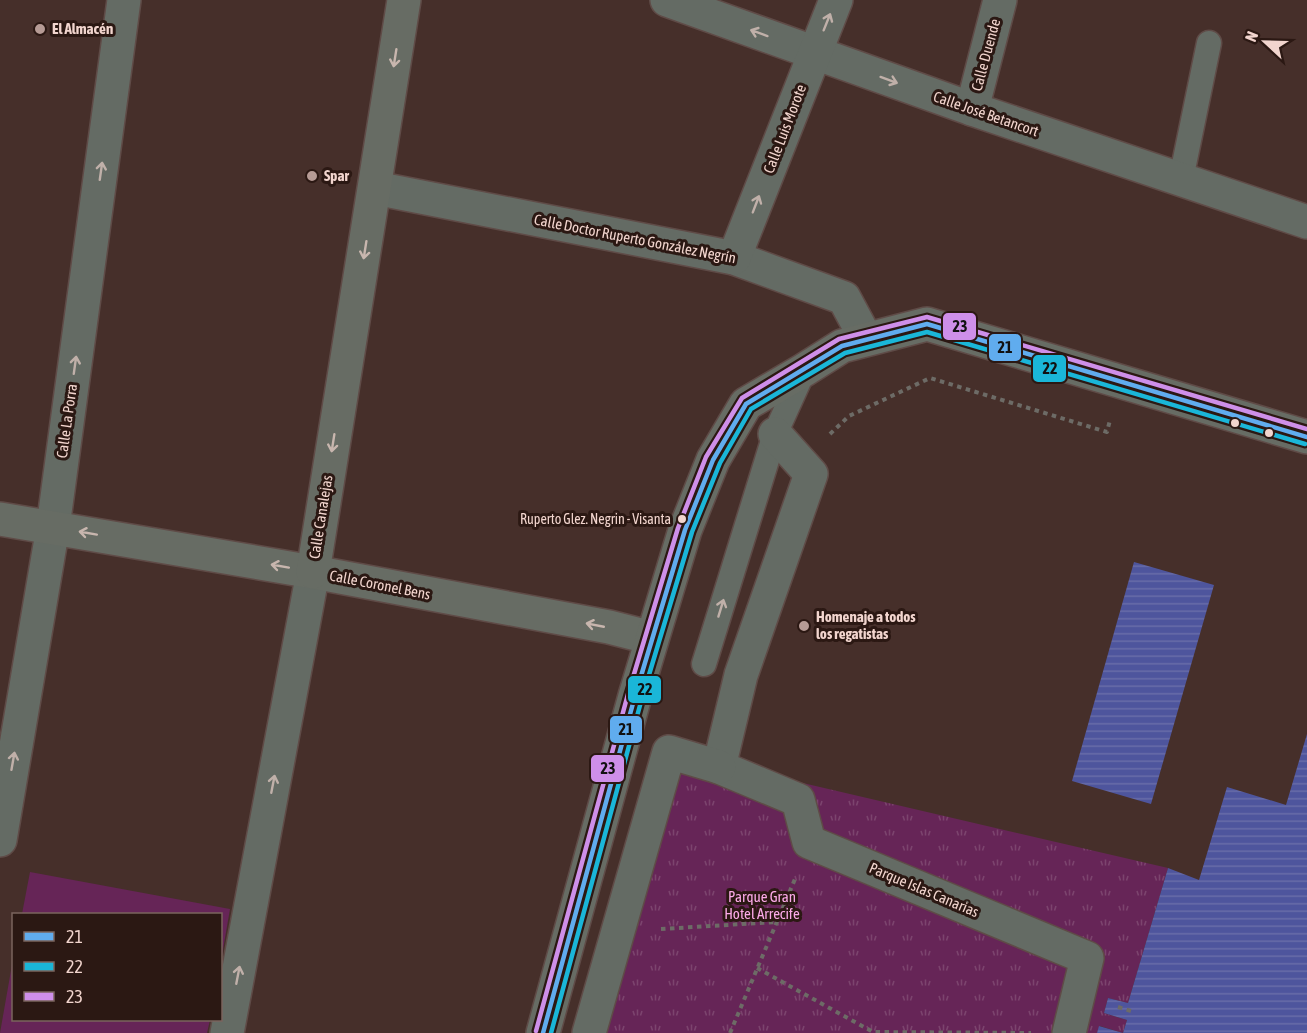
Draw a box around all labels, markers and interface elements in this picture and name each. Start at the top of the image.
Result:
north arrow [1235,12,1295,72]
one-way arrow [822,13,833,32]
street label: Calle Duende [968,17,1003,93]
place label: El Almacén [52,20,113,37]
marker: El Almacén [33,22,47,36]
one-way arrow [751,26,769,37]
text: N [1241,29,1261,44]
one-way arrow [390,47,401,67]
one-way arrow [879,75,898,86]
street label: Calle Luis Morote [760,82,809,176]
street label: Calle José Betancort [931,88,1041,139]
one-way arrow [95,162,106,182]
place label: Spar [324,167,349,184]
marker: Spar [305,169,319,183]
one-way arrow [751,195,762,214]
street label: Calle Doctor Ruperto González Negrín [533,211,737,266]
one-way arrow [359,240,370,260]
line badge: 23 [942,312,977,341]
text: 23 [952,317,968,335]
line badge: 21 [988,333,1022,362]
text: 21 [997,338,1013,356]
line badge: 22 [1032,354,1067,383]
one-way arrow [69,355,80,375]
text: 22 [1042,359,1058,377]
street label: Calle La Porra [53,383,80,459]
unlabelled marker [1229,417,1241,429]
unlabelled marker [1263,427,1275,439]
one-way arrow [328,432,339,452]
street label: Calle Canalejas [305,474,336,560]
place label: Ruperto Glez. Negrin - Visanta [520,511,671,527]
marker: Ruperto Glez. Negrin - Visanta [676,513,688,525]
one-way arrow [78,527,98,538]
one-way arrow [270,561,290,572]
street label: Calle Coronel Bens [328,566,432,603]
one-way arrow [716,599,727,618]
place label: Homenaje a todos los regatistas [816,608,916,642]
one-way arrow [586,619,606,630]
marker: Homenaje a todos los regatistas [797,619,811,633]
line badge: 22 [627,675,662,704]
text: 22 [637,680,653,698]
line badge: 21 [609,715,643,744]
text: 21 [618,720,634,738]
one-way arrow [8,752,19,772]
line badge: 23 [590,754,625,783]
text: 23 [600,759,616,777]
one-way arrow [268,774,279,794]
street label: Parque Islas Canarias [867,859,981,920]
park label: Parque Gran Hotel Arrecife [724,888,800,922]
legend [12,913,222,1021]
text: 21 [66,926,83,947]
text: 22 [66,956,83,977]
one-way arrow [232,966,243,986]
text: 23 [66,986,83,1007]

